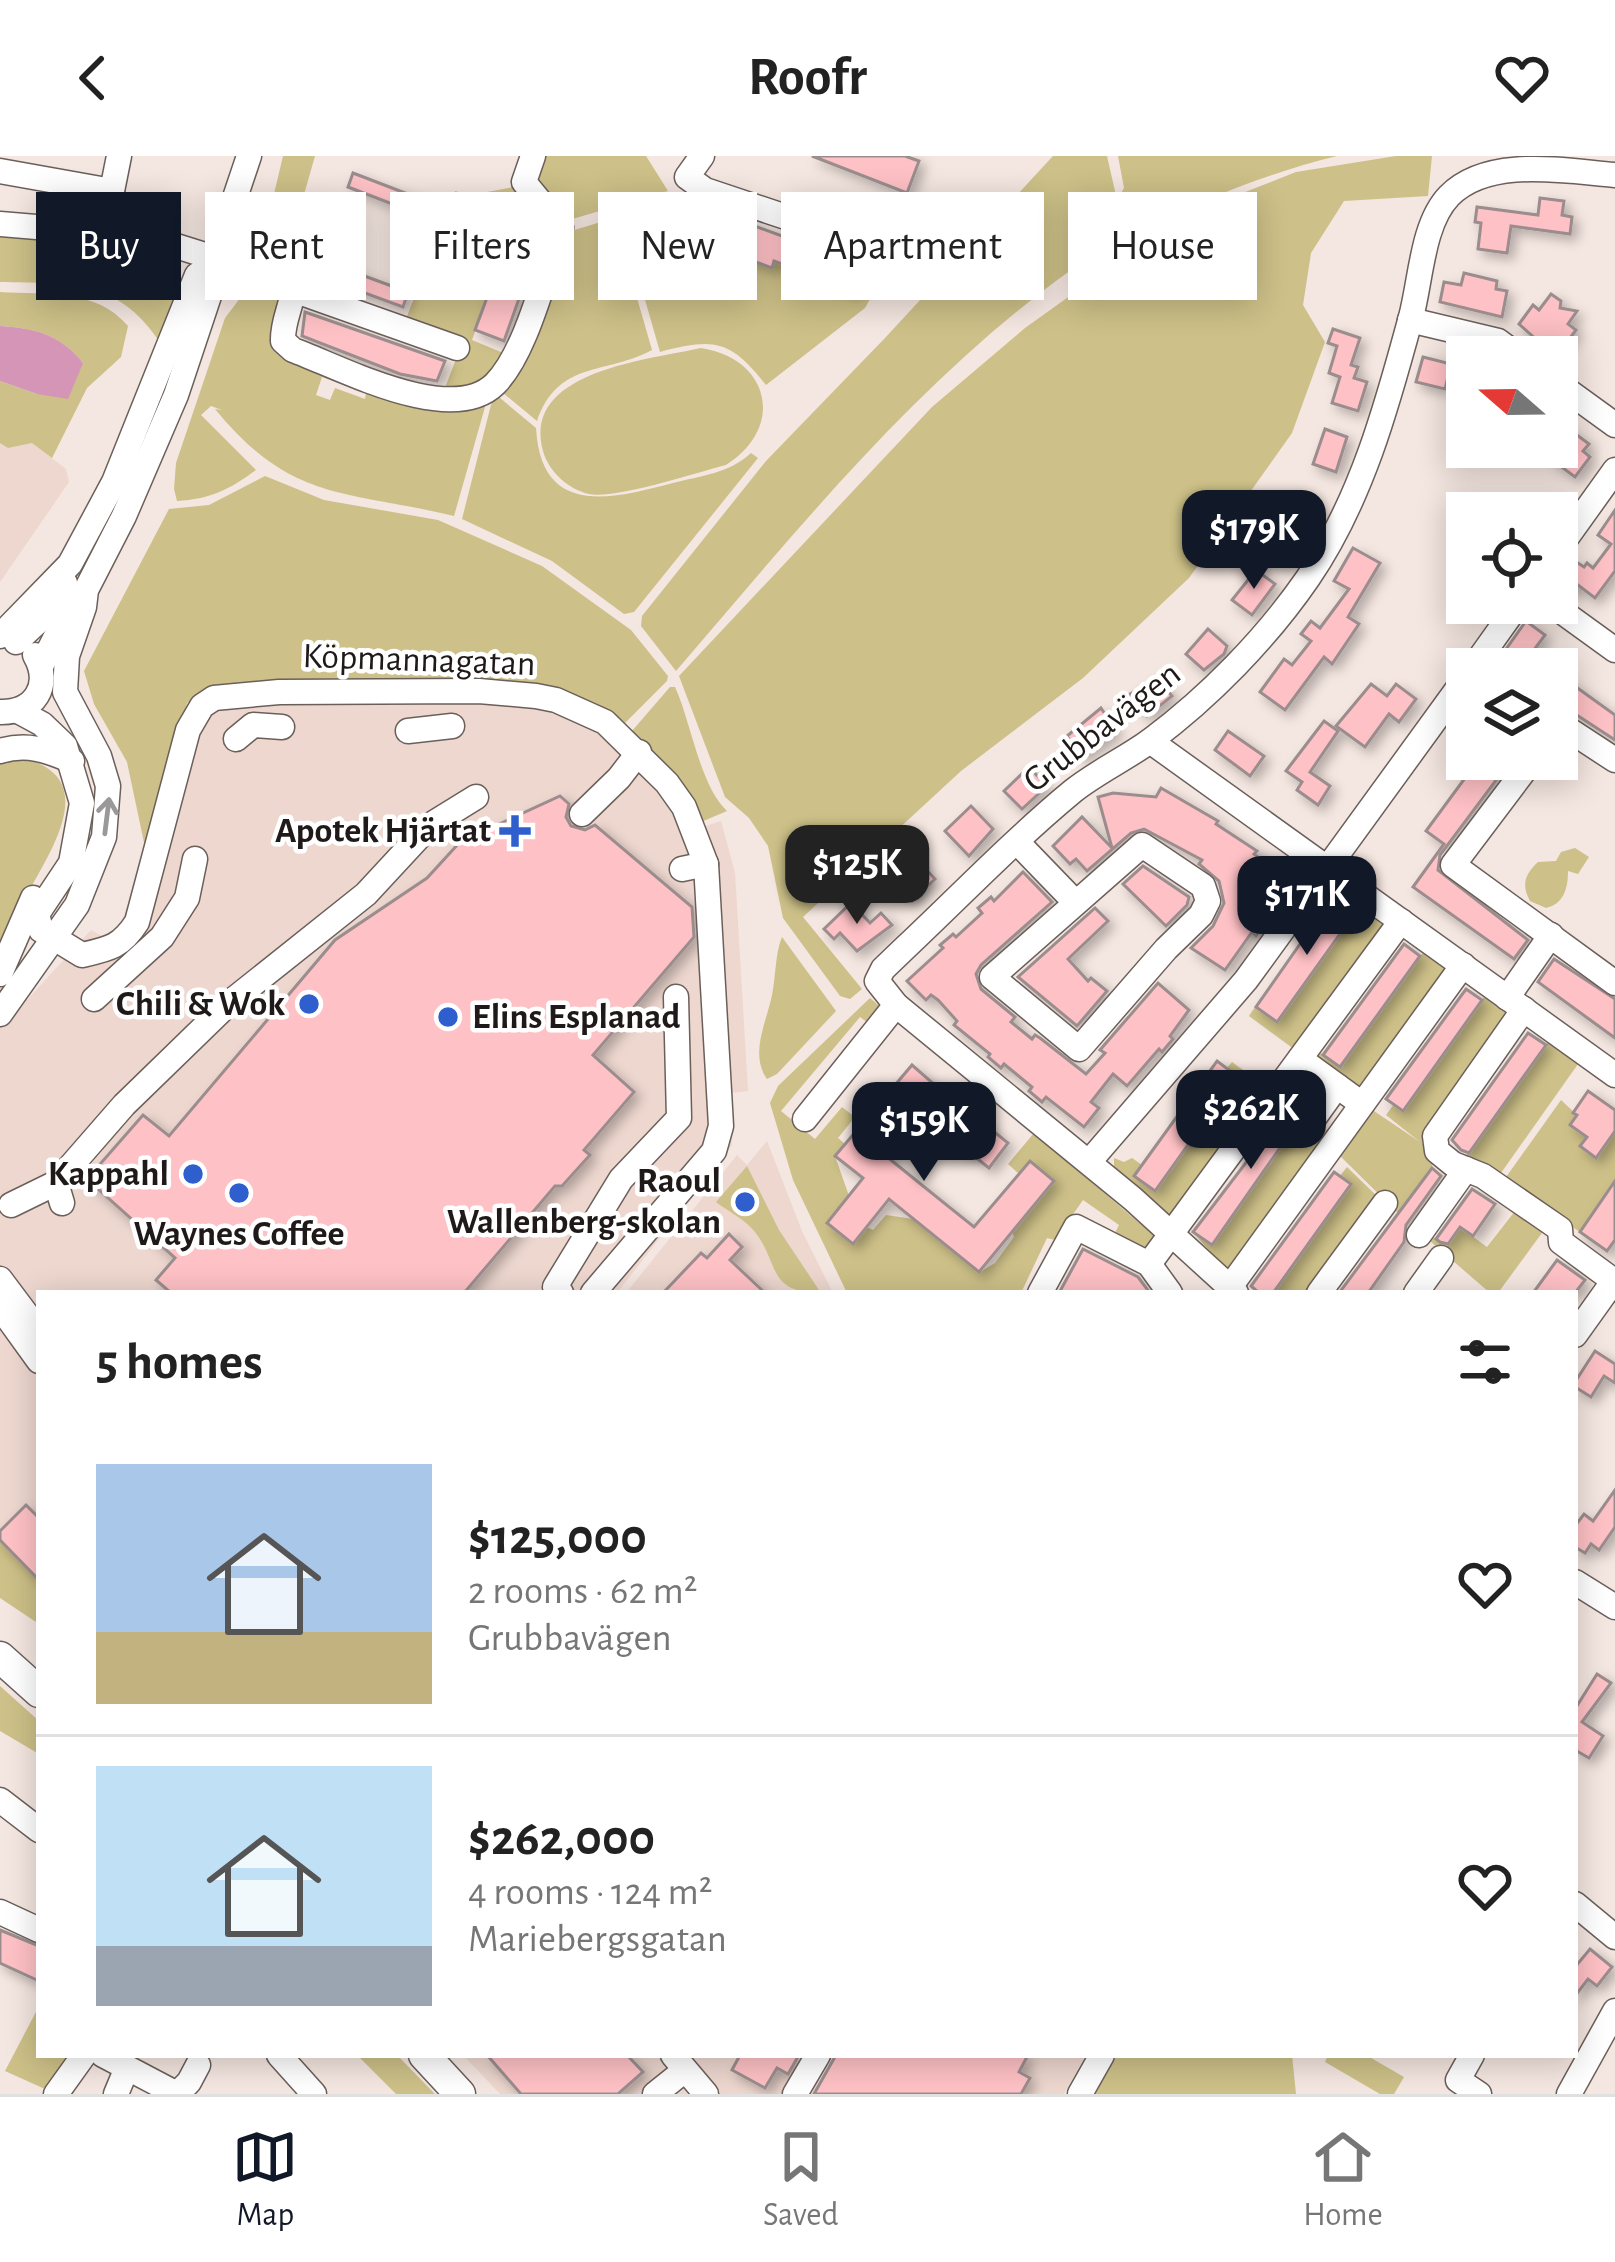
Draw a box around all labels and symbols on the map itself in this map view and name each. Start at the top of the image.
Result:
north arrow [1446,336,1578,468]
pin: $179K [1170,490,1338,592]
street label: Köpmannagatan [302,638,536,682]
street label: Grubbavägen [1017,655,1187,799]
one-way arrow [96,798,118,837]
place label: Apotek Hjärtat [275,813,491,849]
marker: Apotek Hjärtat [502,818,528,844]
pin: $125K [773,825,941,927]
pin: $171K [1223,856,1391,958]
place label: Chili & Wok [116,986,285,1022]
marker: Chili & Wok [296,991,322,1017]
place label: Elins Esplanad [472,999,681,1035]
marker: Elins Esplanad [435,1004,461,1030]
pin: $262K [1167,1070,1335,1172]
pin: $159K [840,1082,1008,1184]
place label: Kappahl [48,1156,169,1192]
marker: Kappahl [180,1161,206,1187]
place label: Raoul Wallenberg-skolan [447,1163,721,1240]
marker: Waynes Coffee [226,1180,252,1206]
marker: Raoul Wallenberg-skolan [732,1189,758,1215]
place label: Waynes Coffee [133,1216,345,1252]

